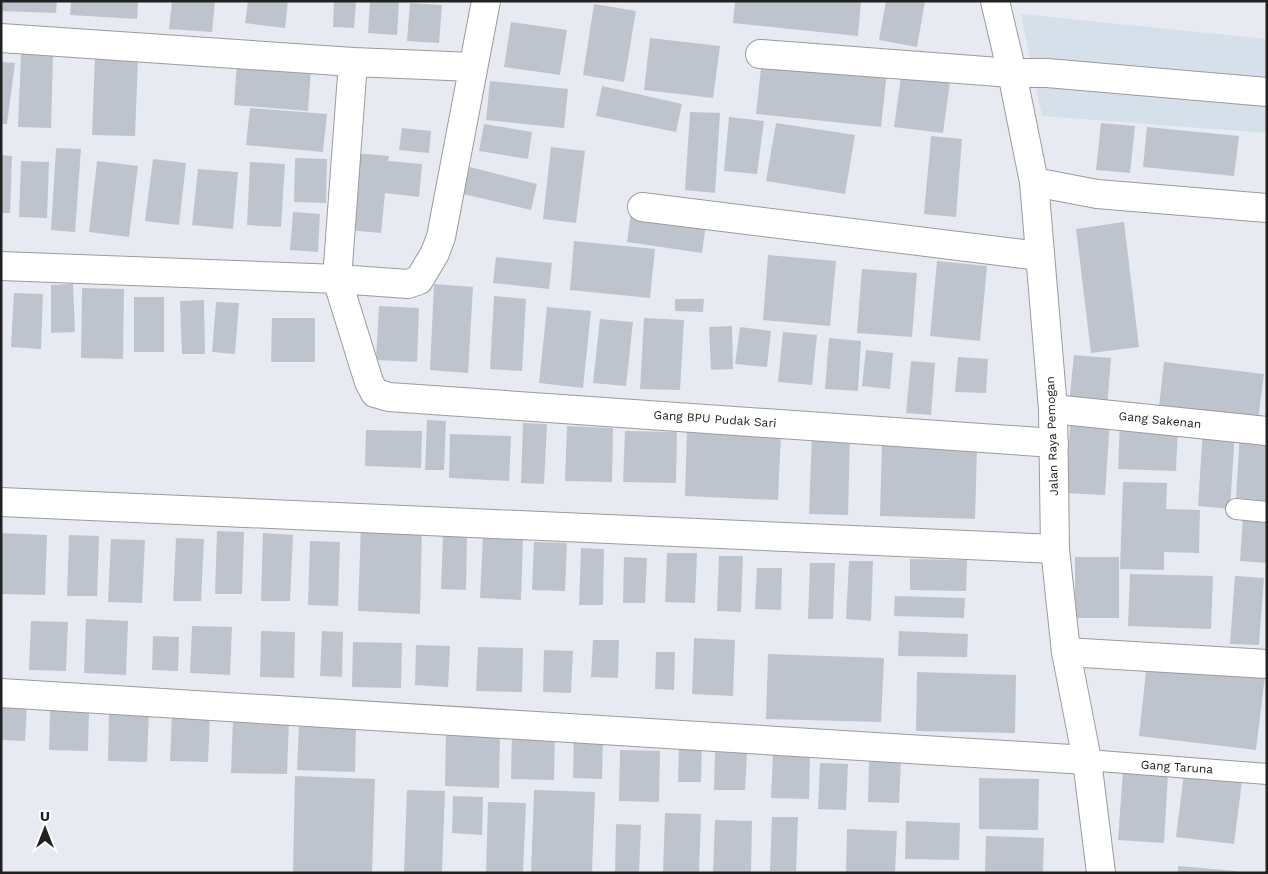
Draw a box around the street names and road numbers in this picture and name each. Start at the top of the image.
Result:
street label: Jalan Raya Pemogan [1043,376,1061,496]
street label: Gang BPU Pudak Sari [653,408,777,430]
street label: Gang Sakenan [1118,409,1202,431]
street label: Gang Taruna [1140,757,1214,777]

